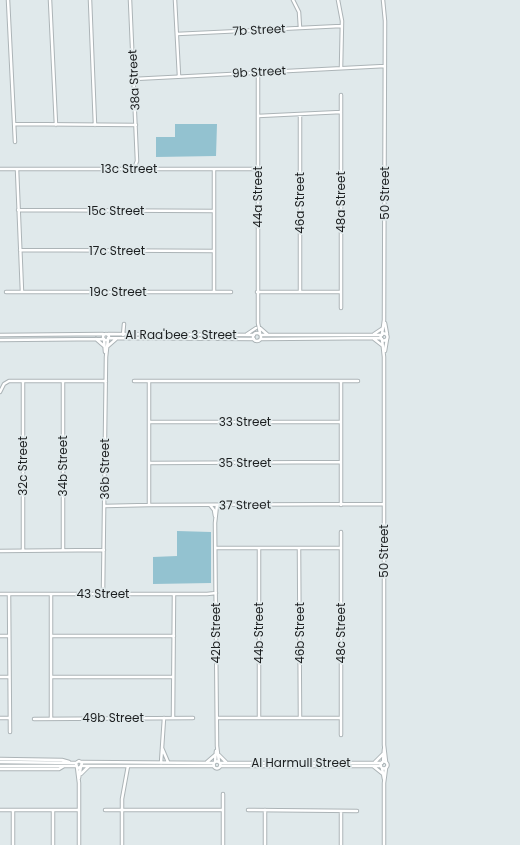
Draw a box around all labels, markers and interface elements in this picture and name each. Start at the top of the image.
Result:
street label: 7b Street [232,20,286,39]
street label: 38a Street [123,49,144,111]
street label: 9b Street [232,62,286,81]
street label: 13c Street [101,160,157,177]
street label: 44a Street [249,166,266,228]
street label: 50 Street [376,166,393,220]
street label: 48a Street [332,171,349,233]
street label: 46a Street [291,172,308,234]
street label: 15c Street [87,202,145,219]
street label: 17c Street [89,242,145,259]
street label: 19c Street [89,283,147,300]
street label: Al Raa'bee 3 Street [125,326,237,343]
street label: 33 Street [219,413,271,430]
street label: 34b Street [54,435,71,497]
street label: 32c Street [14,436,31,496]
street label: 36b Street [96,438,113,500]
street label: 35 Street [219,454,271,471]
street label: 37 Street [219,496,271,513]
street label: 50 Street [375,524,392,578]
street label: 43 Street [77,585,129,602]
street label: 44b Street [250,602,267,664]
street label: 46b Street [291,602,308,664]
street label: 42b Street [207,603,224,663]
street label: 48c Street [332,603,349,663]
street label: 49b Street [82,709,144,726]
street label: Al Harmull Street [251,754,351,771]

